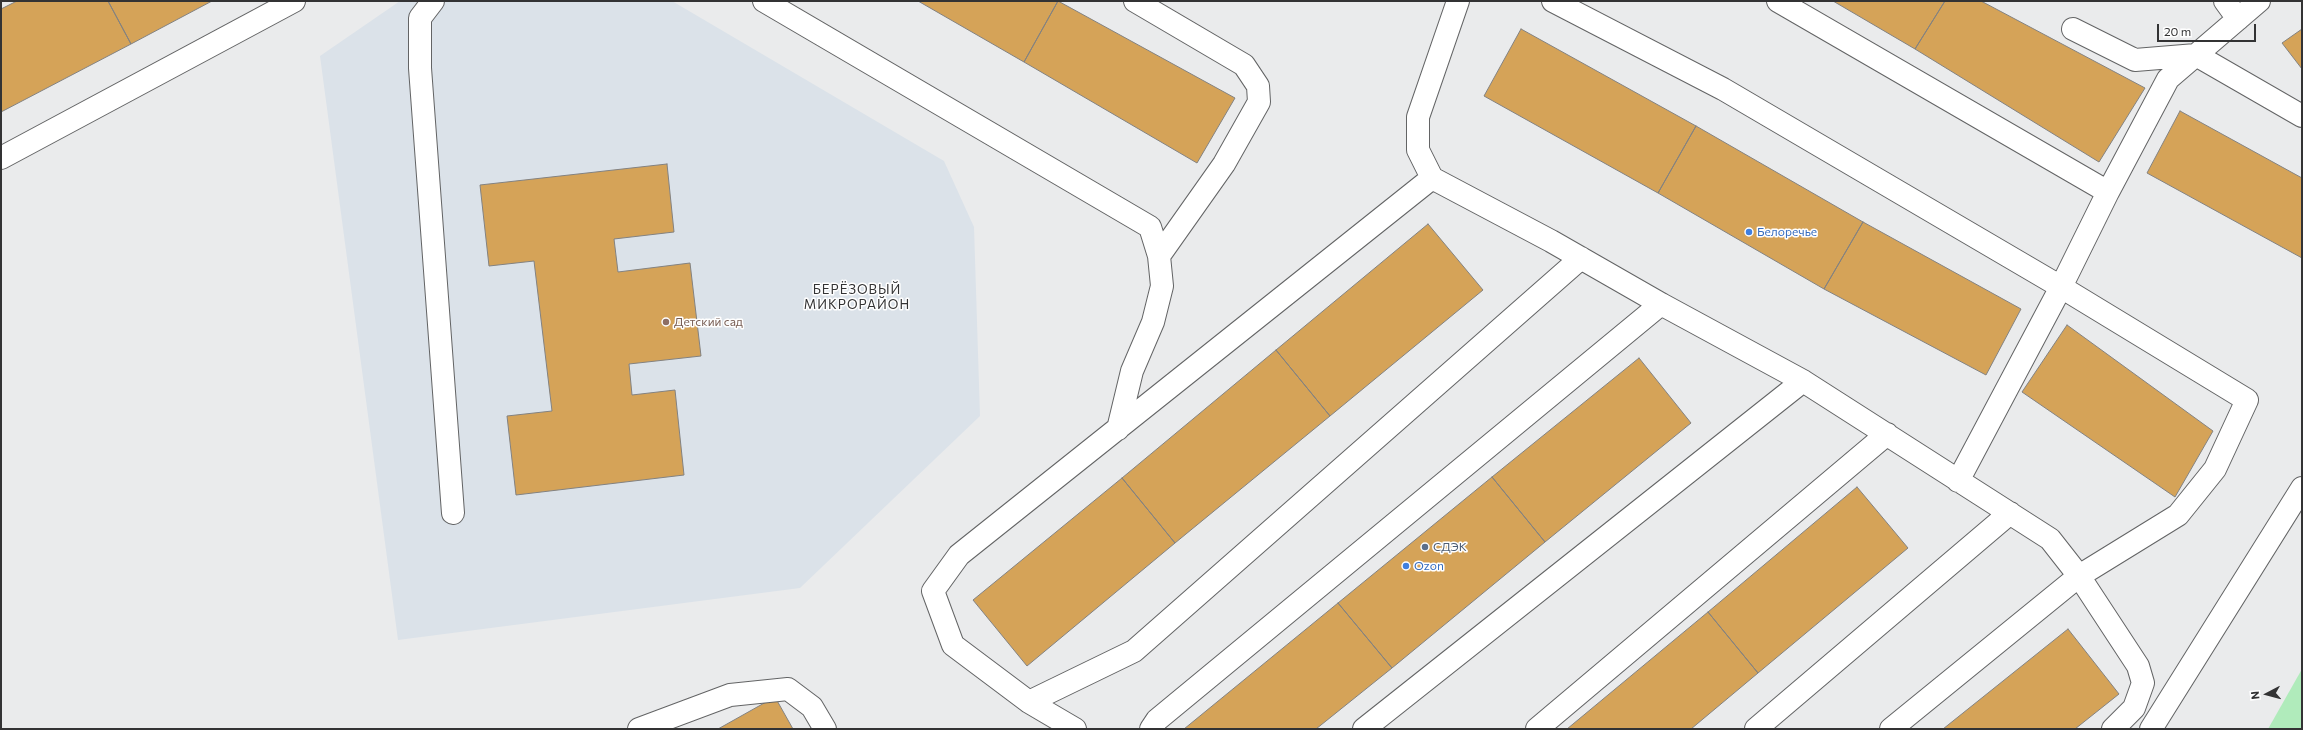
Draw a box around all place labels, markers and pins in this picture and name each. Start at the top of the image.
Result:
place label: Белоречье [1757,225,1817,239]
marker: Белоречье [1744,227,1754,237]
place label: Детский сад [674,315,743,329]
marker: Детский сад [661,317,671,327]
place label: СДЭК [1433,540,1467,554]
marker: СДЭК [1420,542,1430,552]
place label: Ozon [1414,559,1444,573]
marker: Ozon [1401,561,1411,571]

